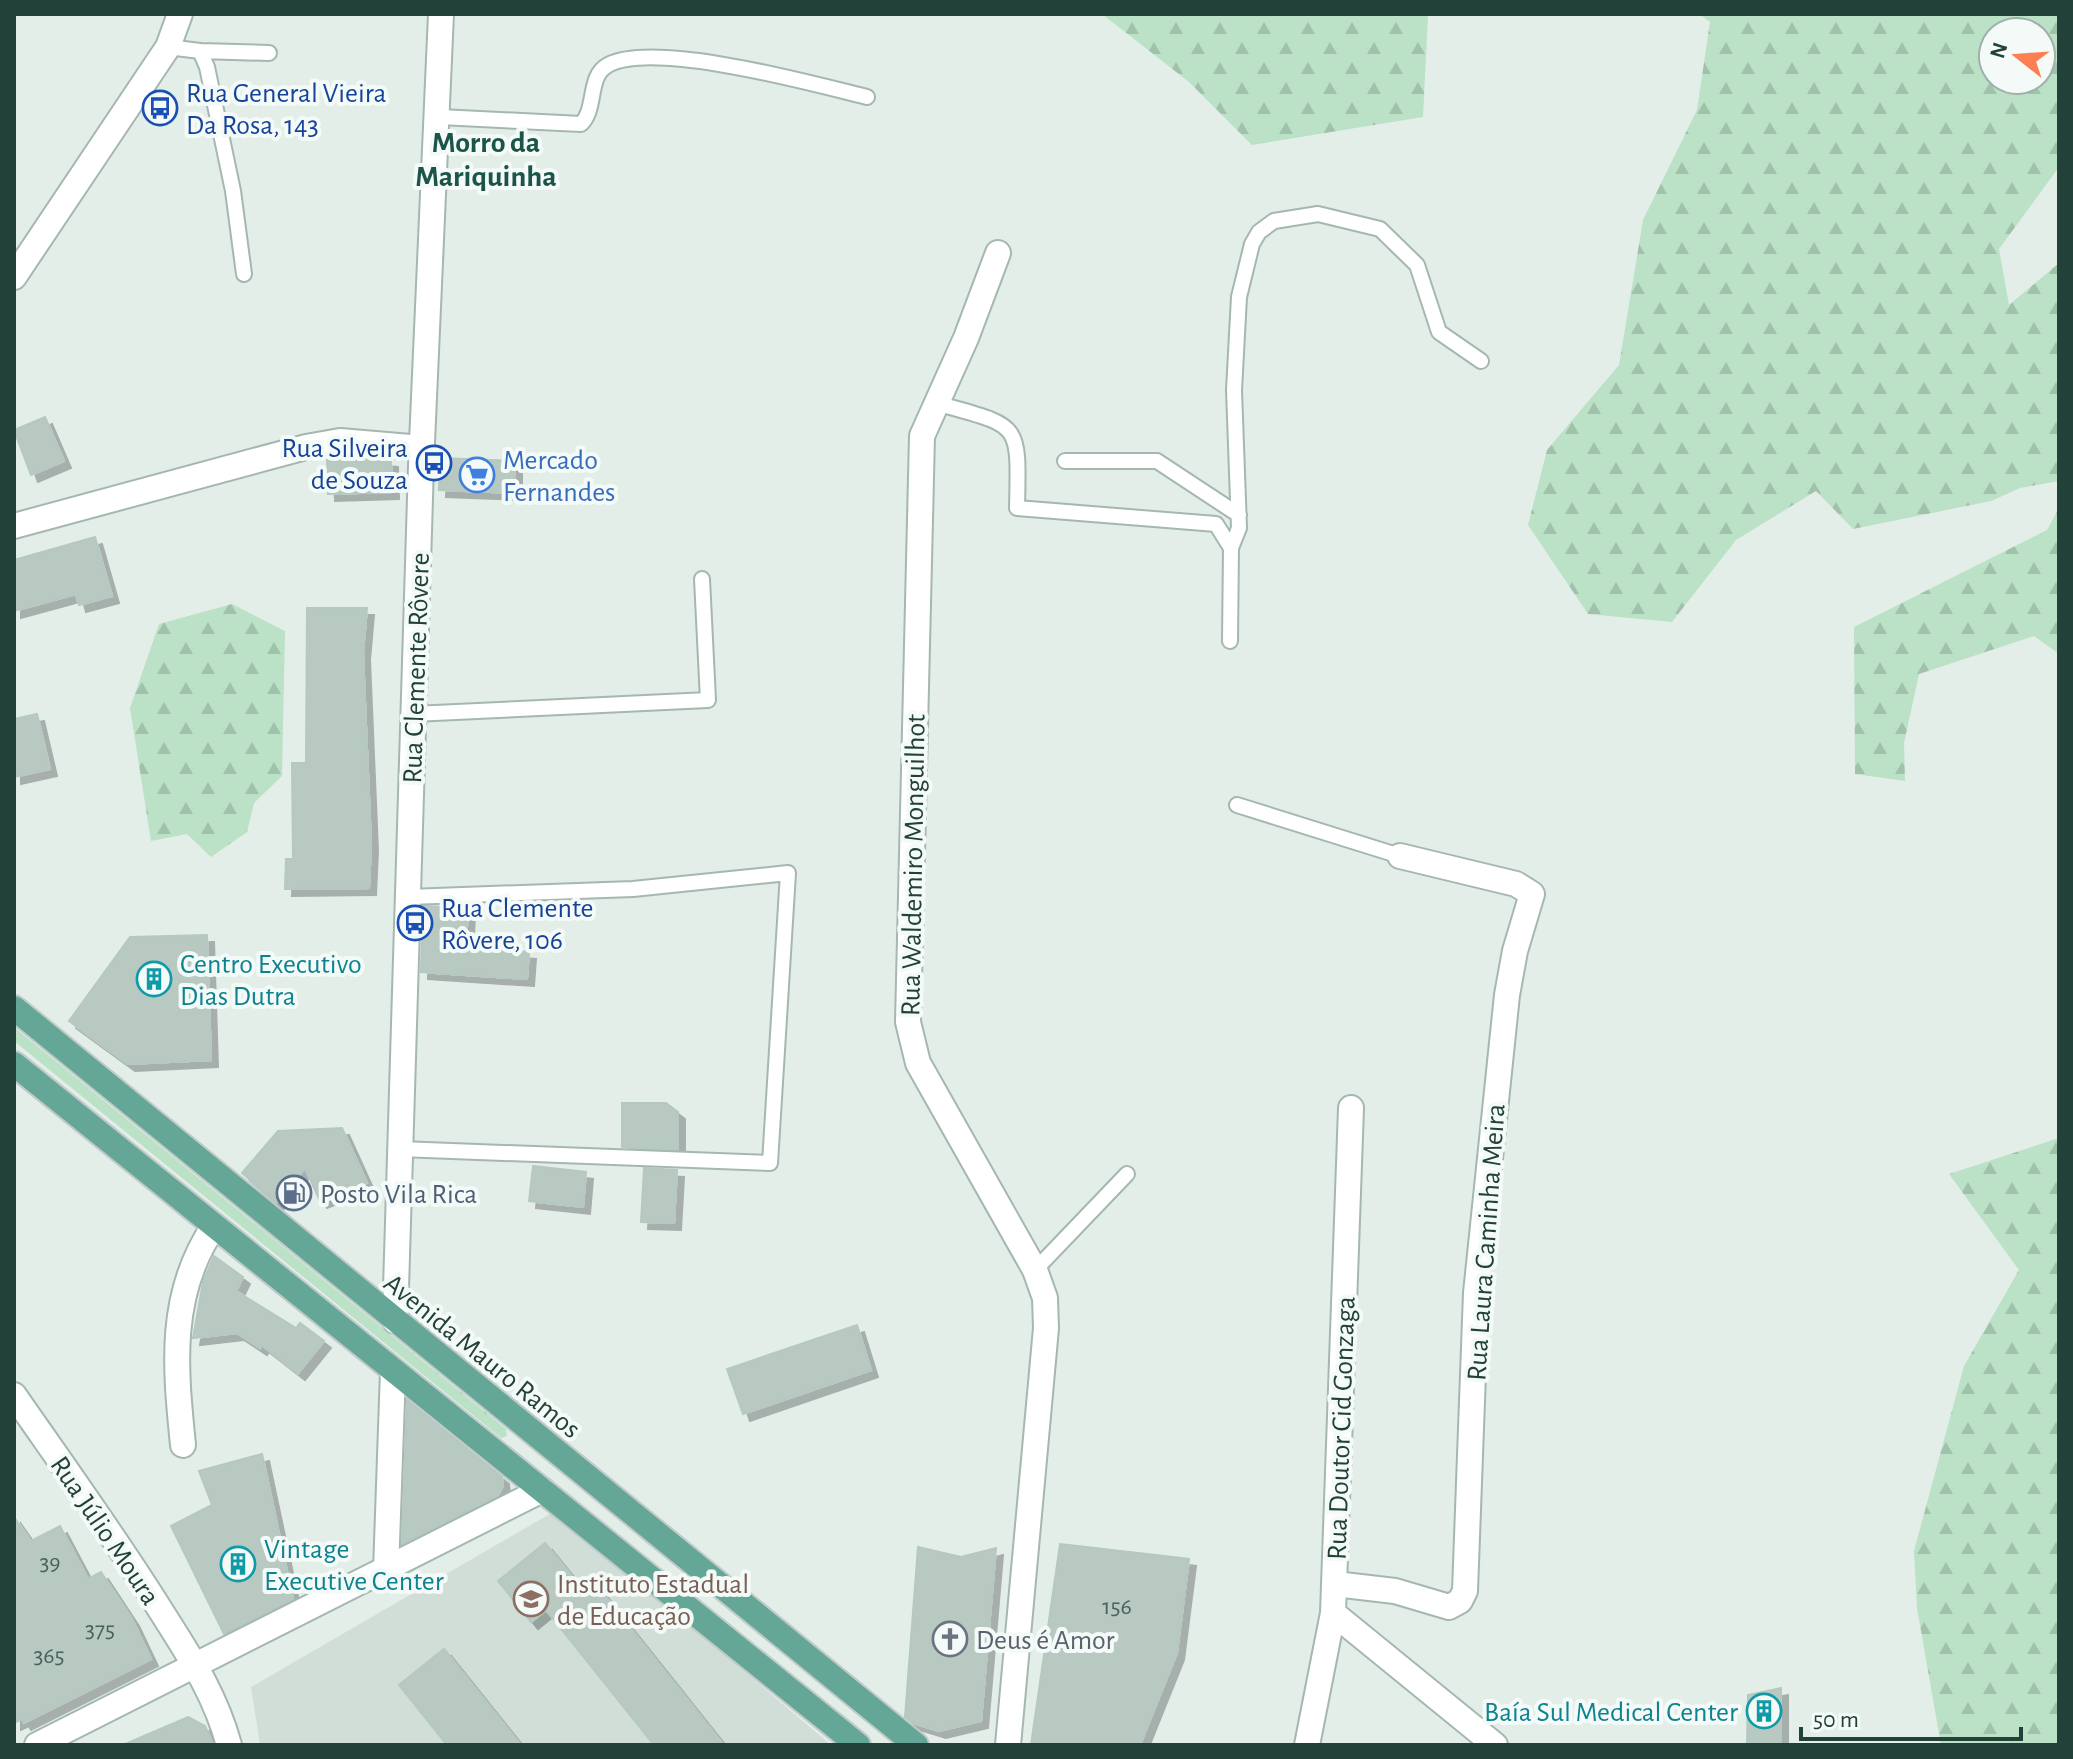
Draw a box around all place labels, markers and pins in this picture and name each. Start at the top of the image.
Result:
place label: Rua General Vieira Da Rosa, 143 [186,80,387,140]
bus stop icon: Rua General Vieira Da Rosa, 143 [141,89,179,127]
place label: Rua Silveira de Souza [281,435,408,495]
bus stop icon: Rua Silveira de Souza [415,444,453,482]
place label: Mercado Fernandes [503,447,615,507]
supermarket icon: Mercado Fernandes [458,456,496,494]
place label: Rua Clemente Rôvere, 106 [441,895,593,955]
bus stop icon: Rua Clemente Rôvere, 106 [396,904,434,942]
place label: Centro Executivo Dias Dutra [180,951,362,1011]
building icon: Centro Executivo Dias Dutra [135,960,173,998]
fuel station icon: Posto Vila Rica [275,1174,313,1212]
place label: Posto Vila Rica [320,1181,477,1209]
place label: Vintage Executive Center [264,1536,444,1596]
building icon: Vintage Executive Center [219,1545,257,1583]
place label: Instituto Estadual de Educação [557,1571,749,1631]
school or university icon: Instituto Estadual de Educação [512,1580,550,1618]
church icon: Deus é Amor [931,1620,969,1658]
place label: Deus é Amor [976,1627,1115,1655]
building icon: Baía Sul Medical Center [1745,1692,1783,1730]
place label: Baía Sul Medical Center [1484,1699,1738,1727]

